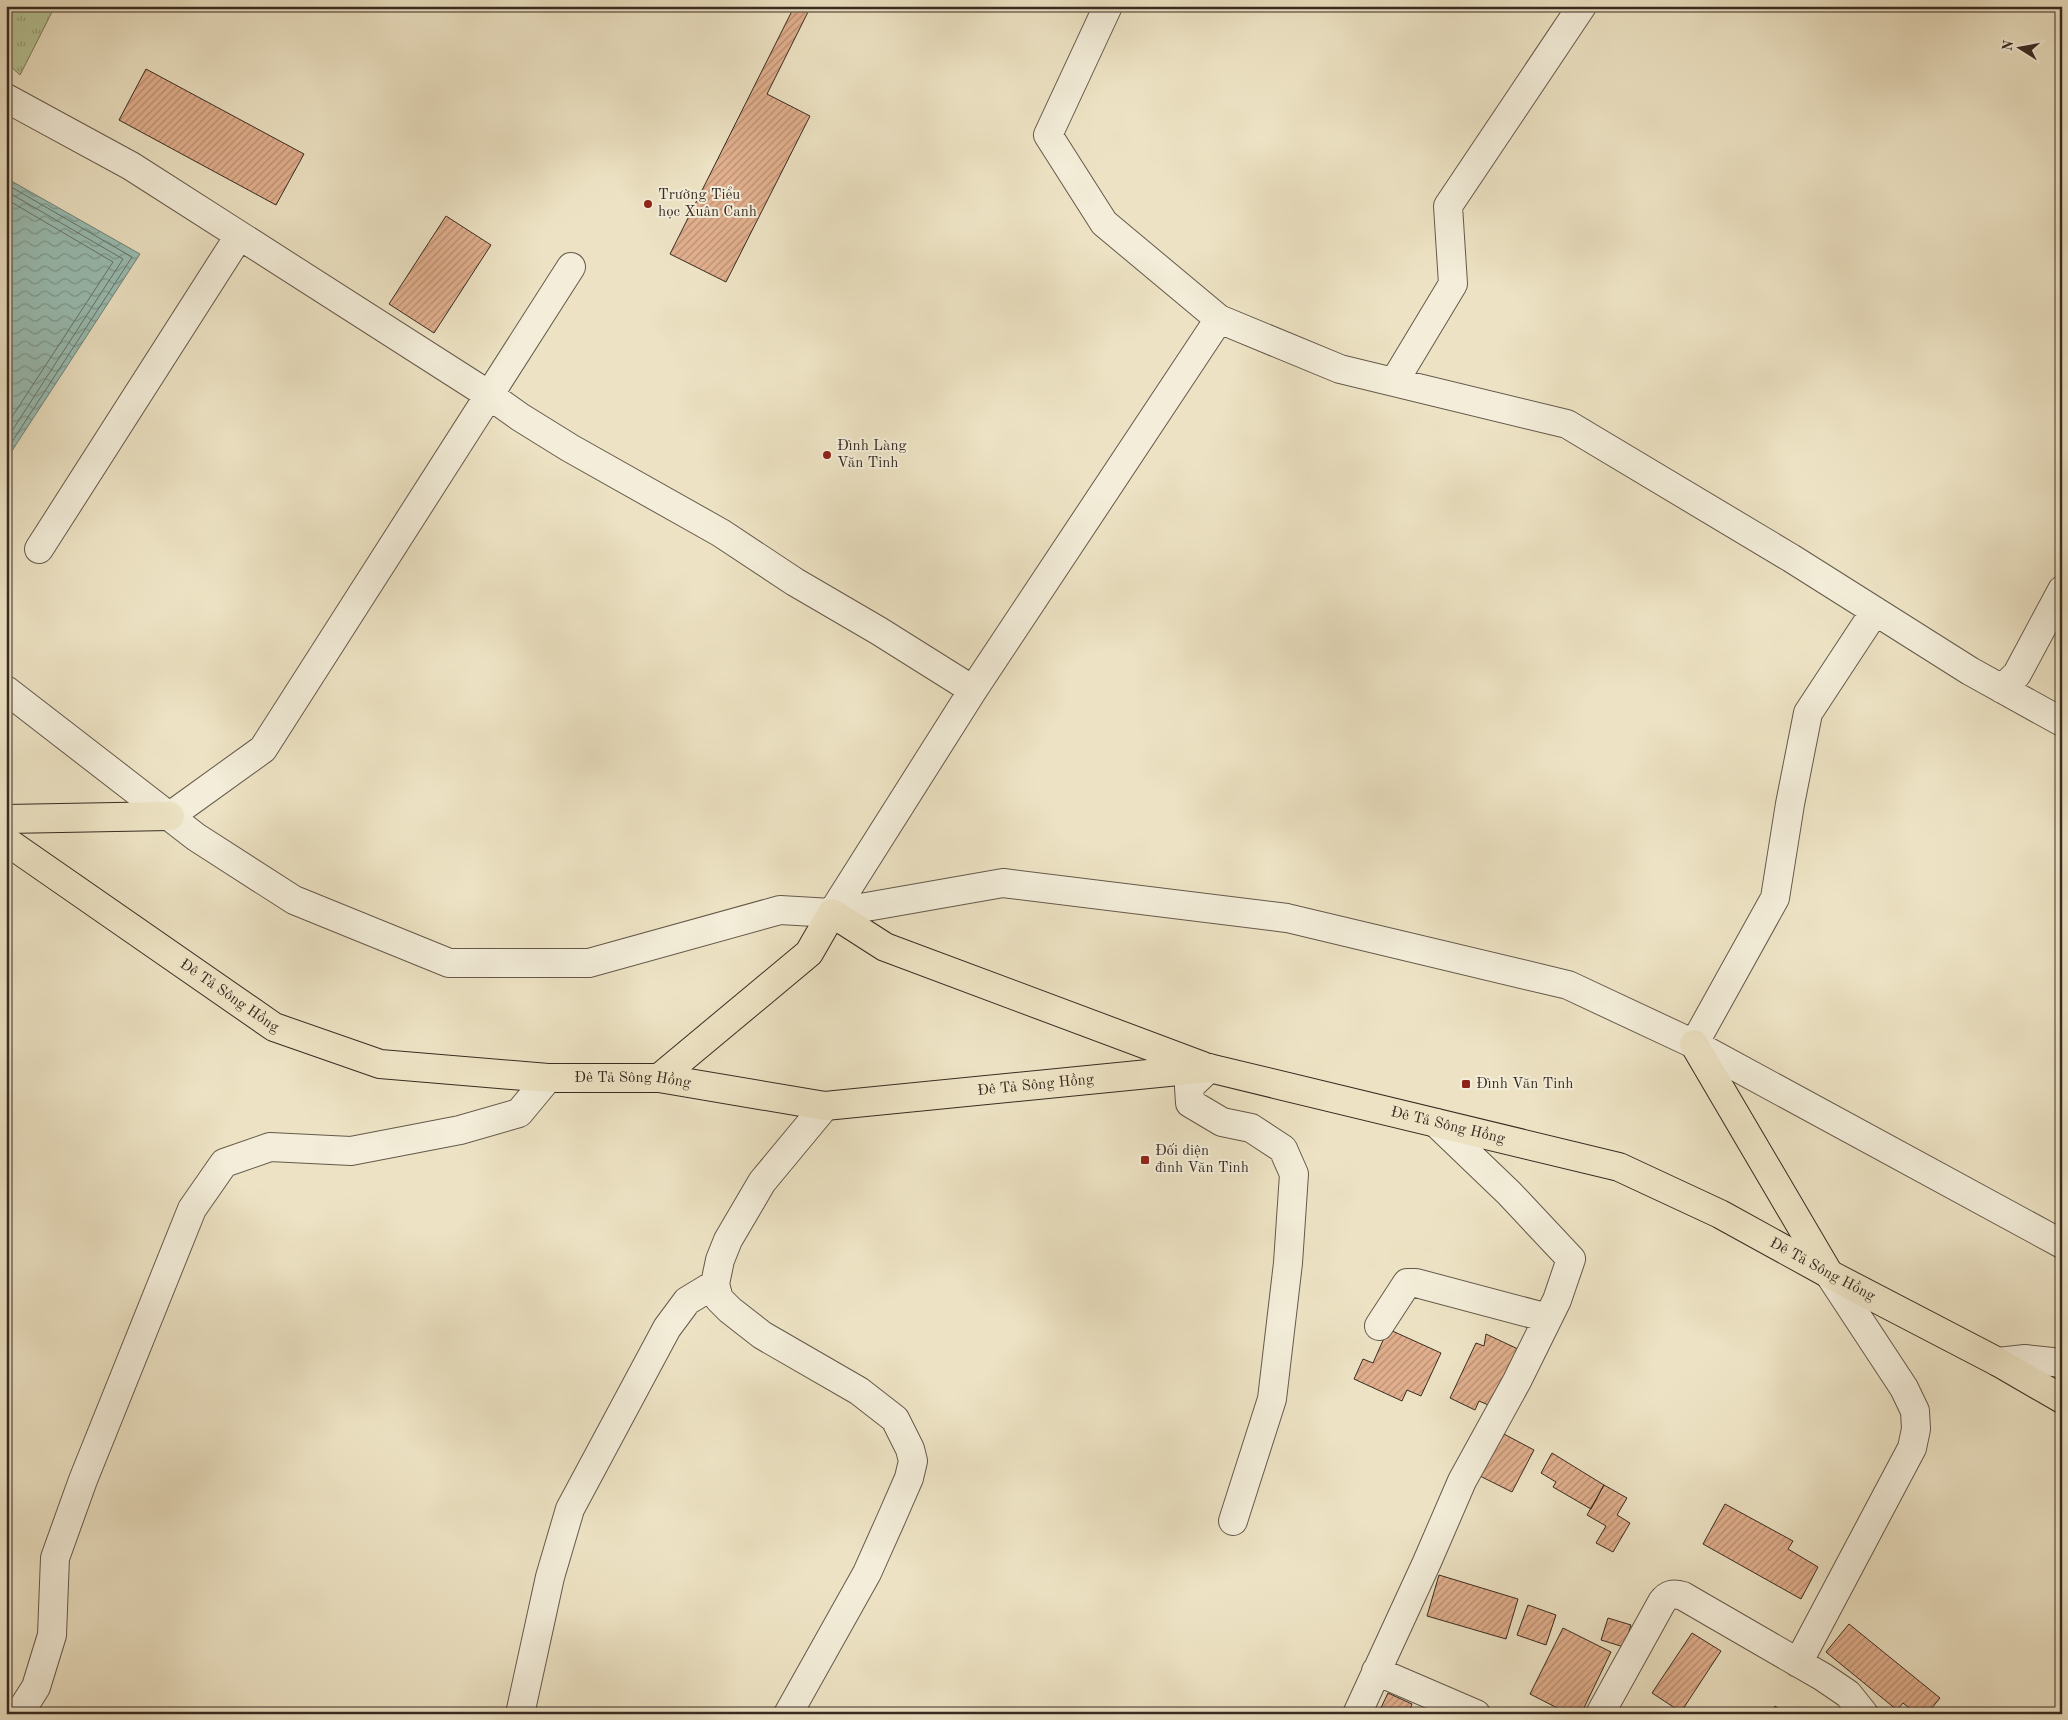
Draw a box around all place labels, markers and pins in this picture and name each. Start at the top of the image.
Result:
place label: Trường Tiểu học Xuân Canh [658,186,757,220]
marker: Trường Tiểu học Xuân Canh [642,198,654,210]
place label: Đình Làng Văn Tinh [837,439,907,471]
marker: Đình Làng Văn Tinh [821,449,833,461]
place label: Đình Văn Tinh [1476,1077,1574,1092]
marker: Đình Văn Tinh [1460,1078,1472,1090]
place label: Đối diện đình Văn Tinh [1155,1143,1249,1176]
marker: Đối diện đình Văn Tinh [1139,1154,1151,1166]

